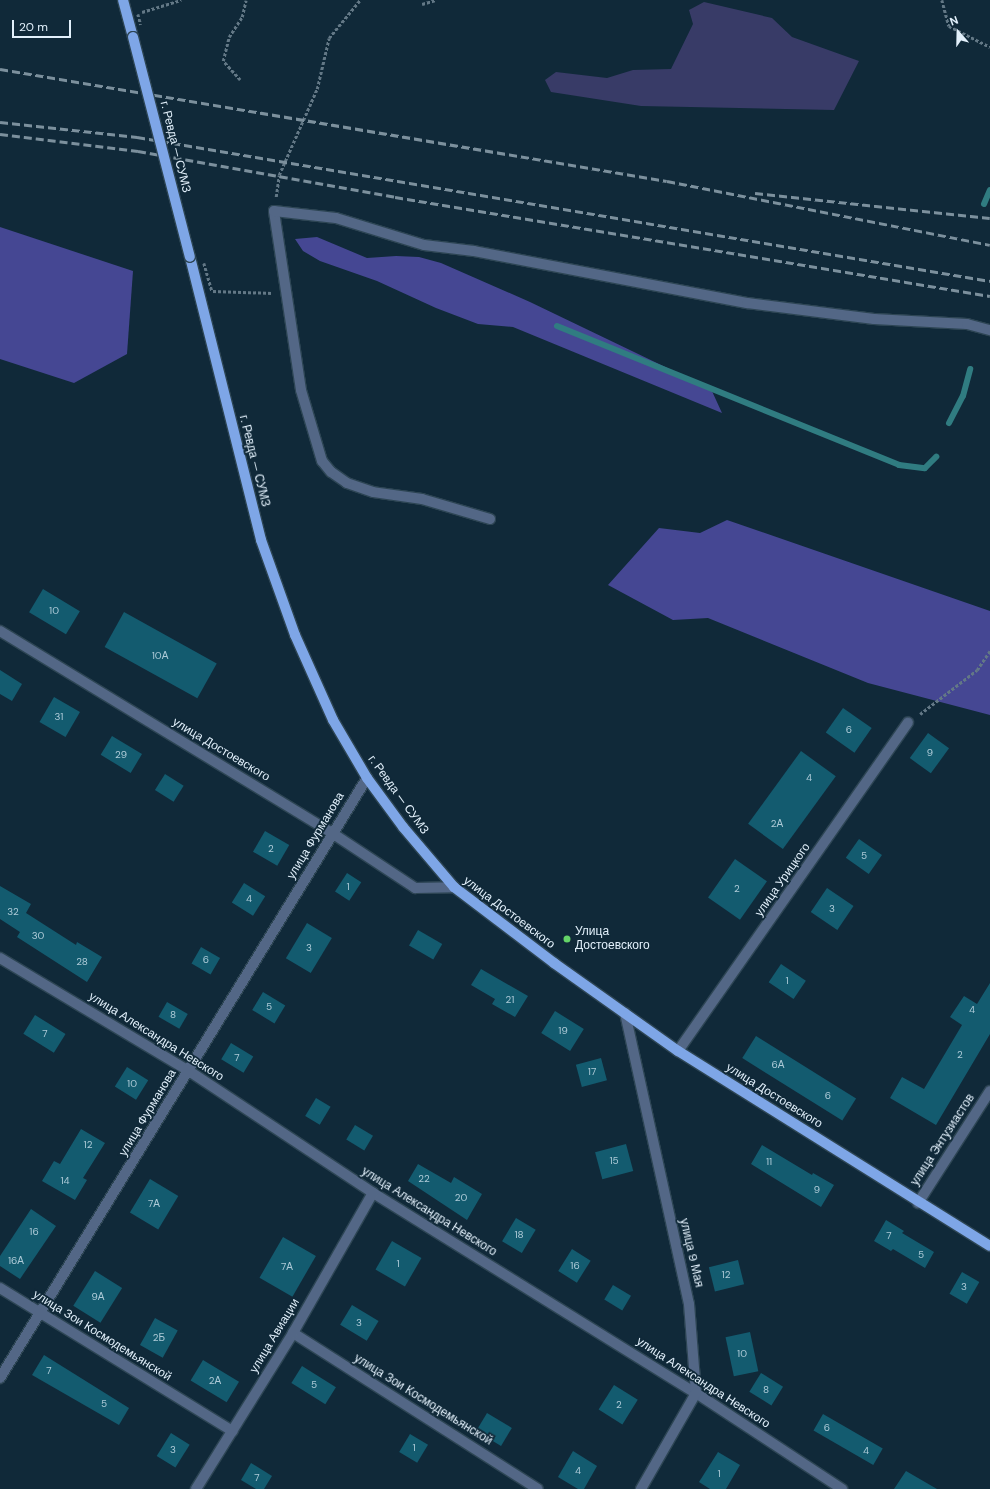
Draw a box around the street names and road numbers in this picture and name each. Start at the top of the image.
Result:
street label: г. Ревда — СУМЗ [157,100,193,194]
street label: г. Ревда — СУМЗ [236,414,272,508]
street label: улица Достоевского [170,715,272,785]
street label: г. Ревда — СУМЗ [365,753,431,837]
street label: улица Фурманова [284,790,348,882]
street label: улица Урицкого [752,840,814,920]
street label: улица Достоевского [460,874,558,952]
street label: улица Александра Невского [86,989,226,1085]
street label: улица Достоевского [723,1061,825,1131]
street label: улица Фурманова [116,1067,180,1159]
street label: улица Энтузиастов [908,1091,978,1189]
street label: улица Александра Невского [359,1164,499,1260]
street label: улица 9 Мая [676,1217,706,1289]
street label: улица Зои Космодемьянской [30,1287,174,1385]
street label: улица Авиации [247,1296,303,1376]
street label: улица Александра Невского [633,1334,773,1432]
street label: улица Зои Космодемьянской [351,1351,495,1449]

